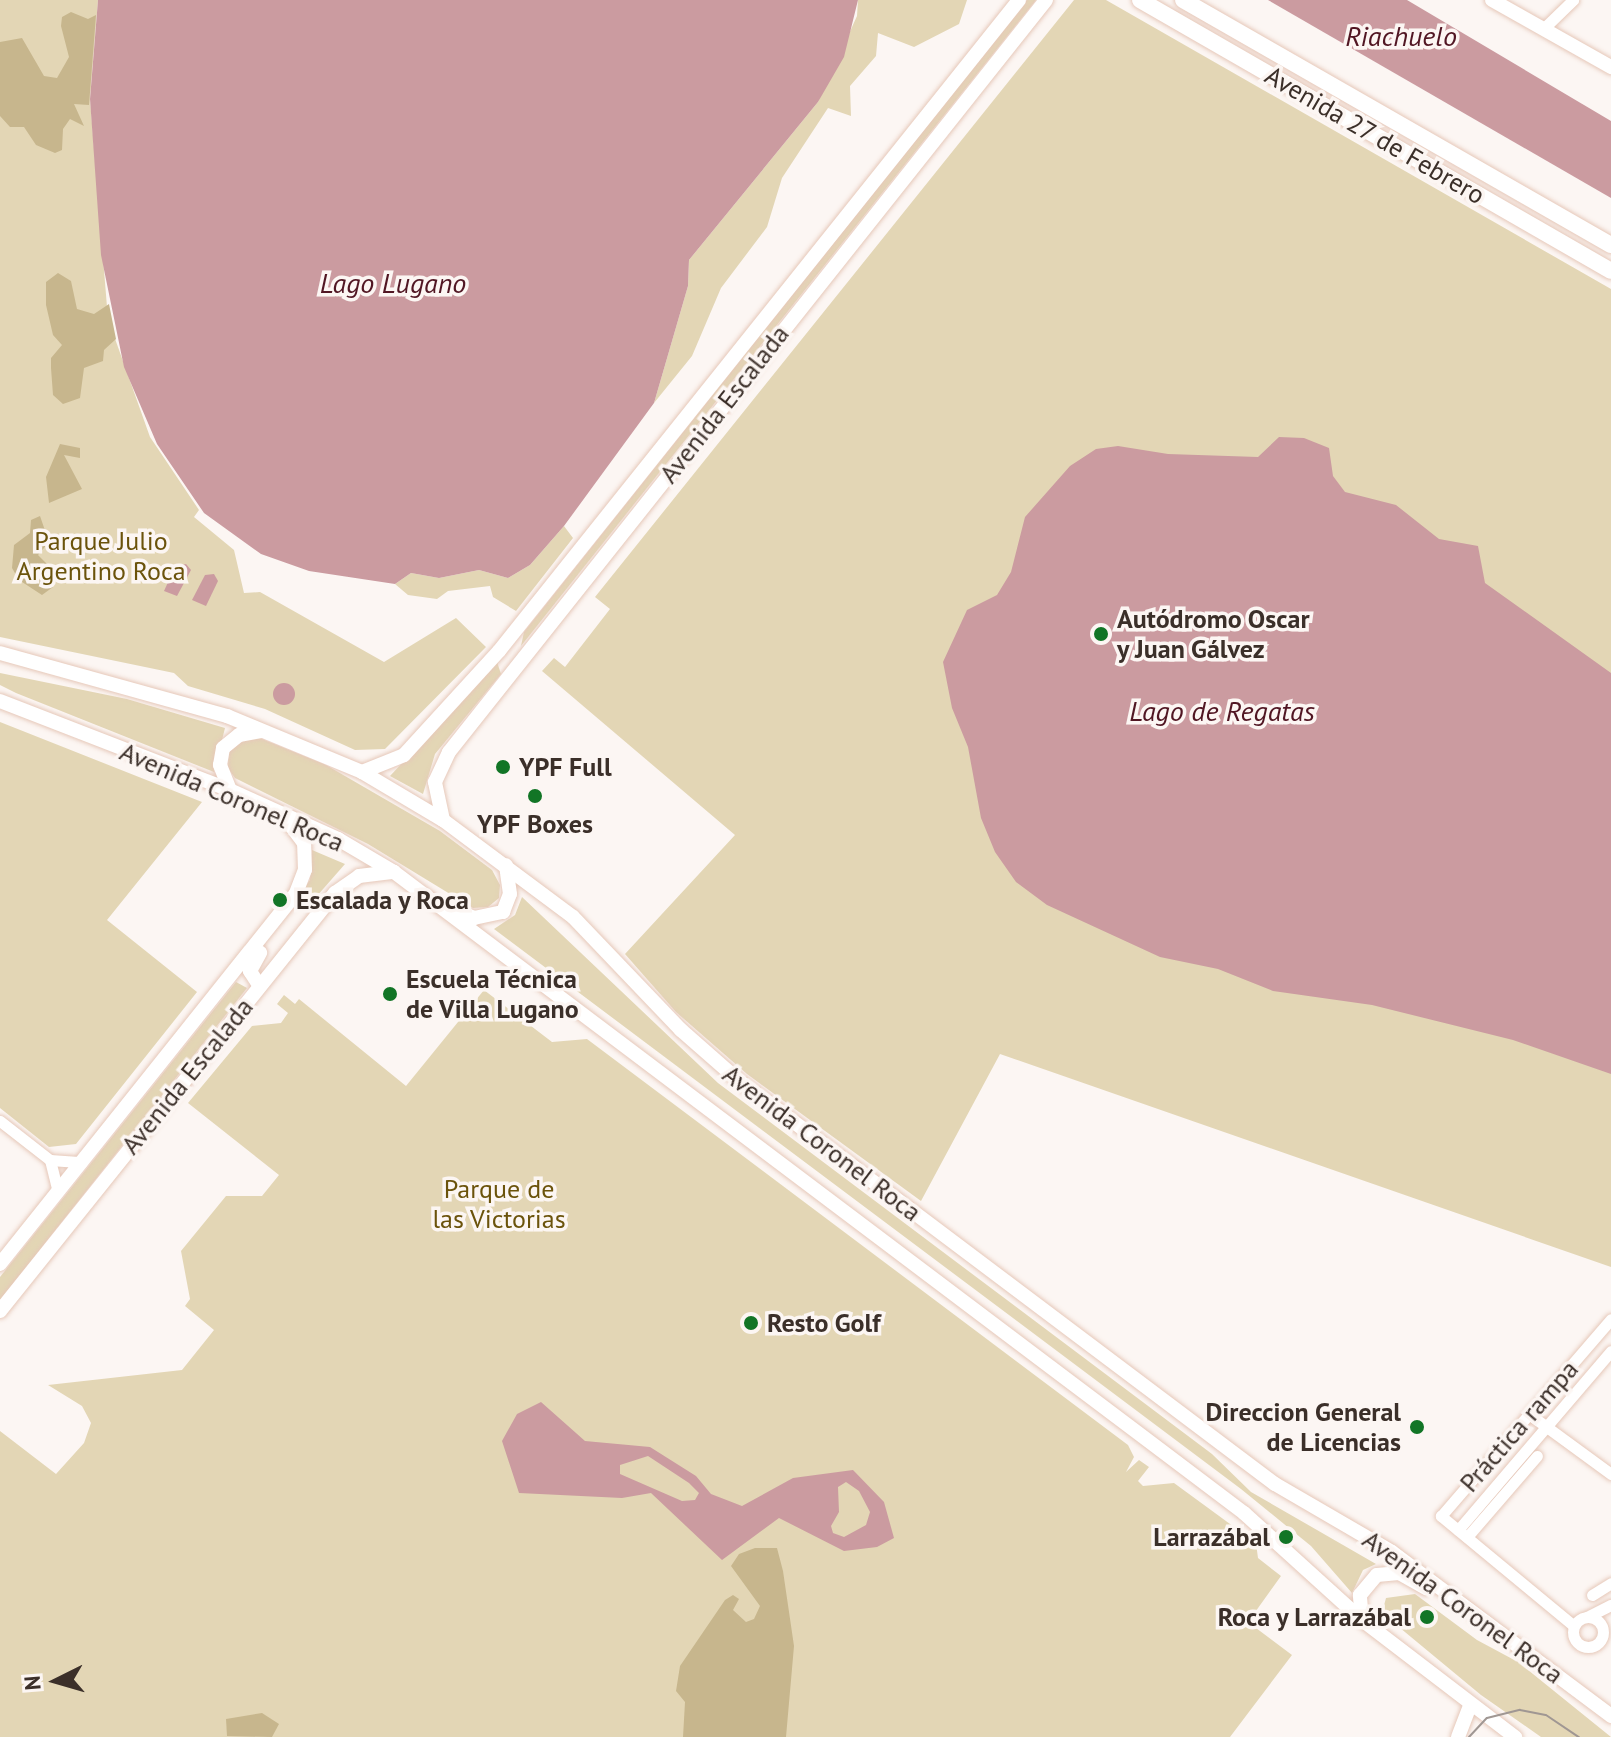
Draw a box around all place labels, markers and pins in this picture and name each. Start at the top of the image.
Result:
place label: Autódromo Oscar y Juan Gálvez [1117,603,1310,664]
marker: Autódromo Oscar y Juan Gálvez [1092,625,1110,643]
place label: YPF Full [519,751,612,783]
marker: YPF Full [494,758,512,776]
marker: YPF Boxes [526,787,544,805]
place label: YPF Boxes [477,808,593,840]
place label: Escalada y Roca [296,884,470,916]
marker: Escalada y Roca [271,891,289,909]
place label: Escuela Técnica de Villa Lugano [406,963,580,1024]
marker: Escuela Técnica de Villa Lugano [381,985,399,1003]
place label: Resto Golf [767,1307,881,1339]
marker: Resto Golf [742,1314,760,1332]
place label: Direccion General de Licencias [1205,1396,1401,1458]
marker: Direccion General de Licencias [1408,1418,1426,1436]
place label: Larrazábal [1153,1521,1270,1553]
marker: Larrazábal [1277,1528,1295,1546]
place label: Roca y Larrazábal [1216,1601,1411,1633]
marker: Roca y Larrazábal [1418,1608,1436,1626]

